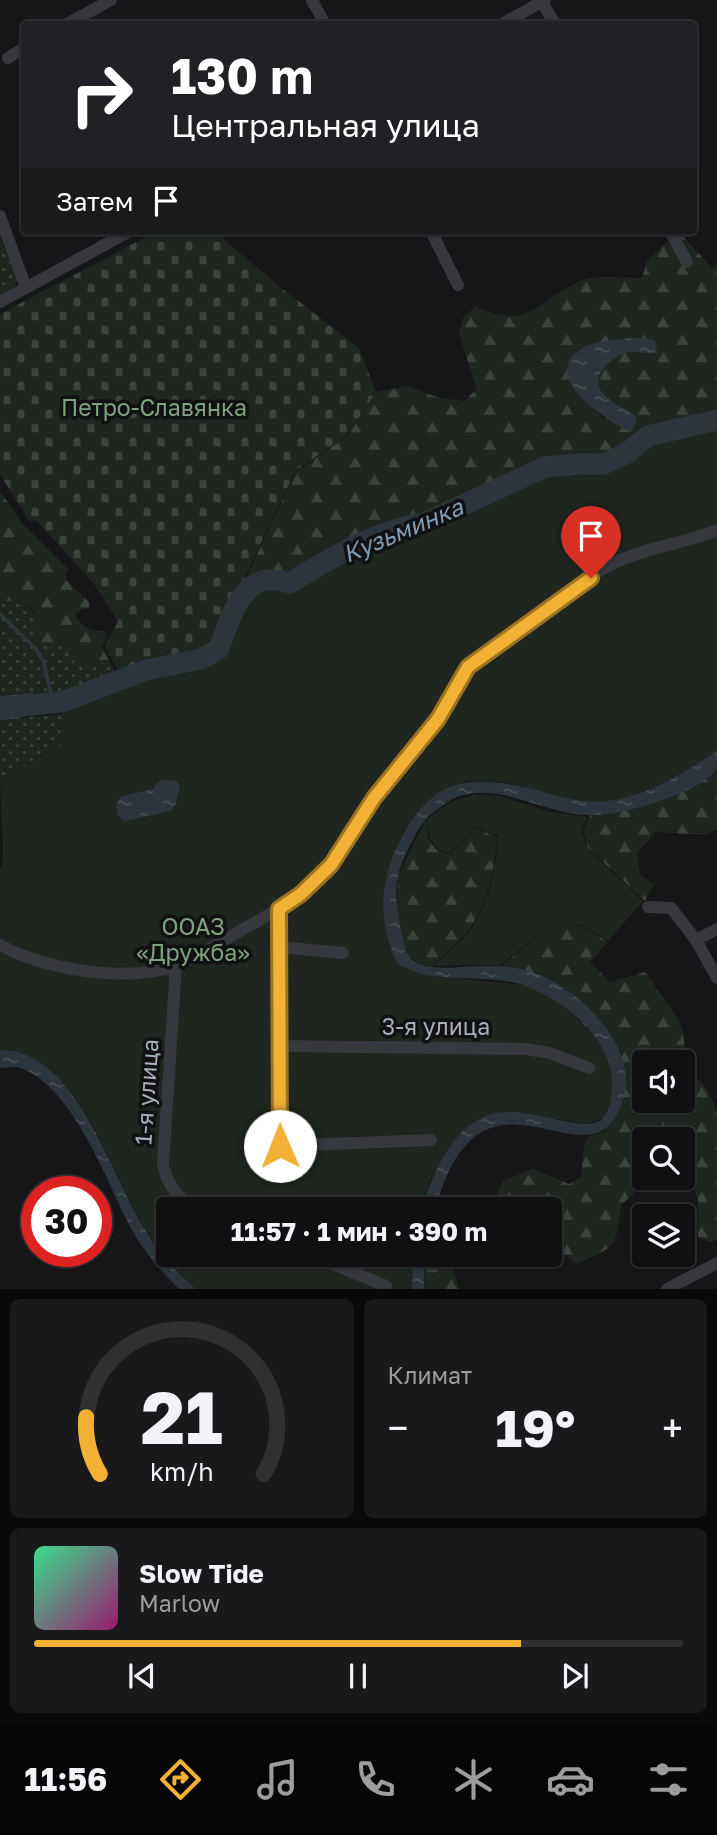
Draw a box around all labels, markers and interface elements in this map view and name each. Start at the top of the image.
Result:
text: 130 m [171,46,313,105]
icon: right [56,49,147,140]
text: Центральная улица [171,106,480,144]
icon: arrive [147,182,185,220]
text: Затем [56,186,133,217]
park label: Петро-Славянка [61,393,247,421]
water label: Кузьминка [338,491,469,569]
pin [561,506,621,578]
icon: arrive [572,517,610,555]
park label: ООАЗ «Дружба» [136,912,250,966]
street label: 3-я улица [382,1012,490,1040]
street label: 1-я улица [128,1038,164,1146]
map controls [632,1050,695,1267]
button: sound [632,1050,695,1113]
position arrow [243,1109,317,1183]
button: search [632,1127,695,1190]
speed limit sign: 30 [21,1176,112,1267]
button: layers [632,1204,695,1267]
text: 11:57 · 1 мин · 390 m [231,1216,487,1247]
text: Климат [388,1361,472,1389]
text: 21 [141,1374,223,1461]
text: 19° [495,1396,575,1458]
text: − [388,1405,408,1450]
text: + [662,1405,683,1450]
text: km/h [150,1456,214,1487]
text: Slow Tide [139,1558,264,1589]
text: Marlow [139,1589,220,1617]
icon: previous [123,1657,161,1695]
icon: pause [339,1657,377,1695]
icon: next [556,1657,594,1695]
icon: directions [156,1755,205,1804]
icon: music [253,1755,302,1804]
icon: phone [351,1755,400,1804]
icon: climate [449,1755,498,1804]
icon: car [546,1755,595,1804]
icon: filters [644,1755,693,1804]
text: 11:56 [24,1760,107,1798]

